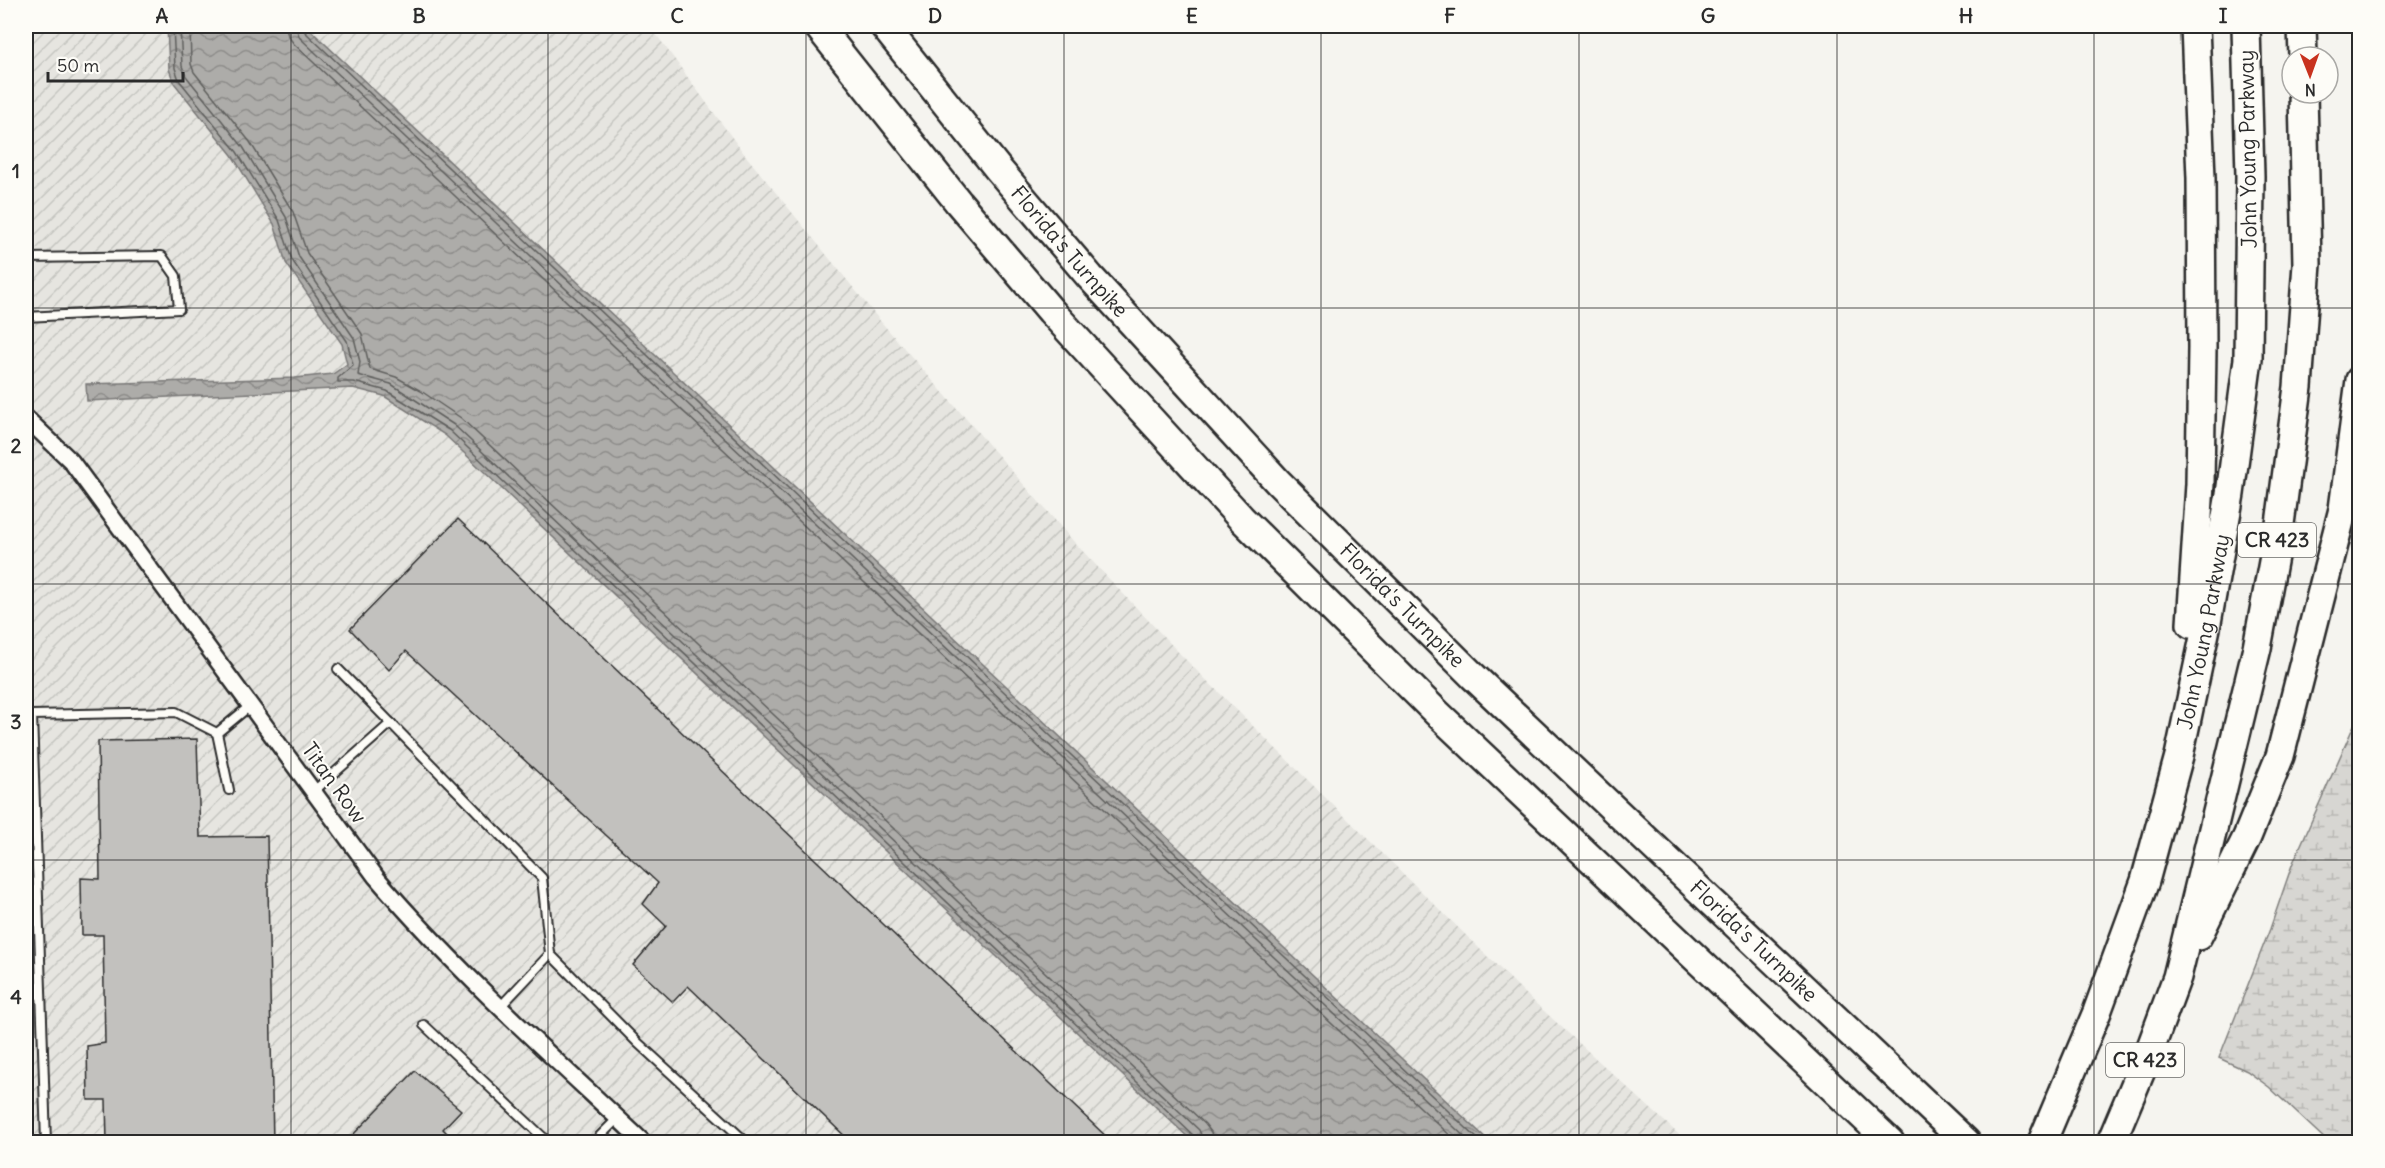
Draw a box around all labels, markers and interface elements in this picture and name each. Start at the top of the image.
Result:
text: A [156,3,169,28]
text: B [412,3,426,28]
text: C [670,3,684,28]
text: D [928,3,942,28]
text: E [1186,3,1198,28]
text: F [1444,3,1456,28]
text: G [1701,3,1715,28]
text: H [1959,3,1973,28]
text: I [2219,3,2228,28]
scale bar [48,45,183,83]
north arrow [2280,45,2340,105]
street label: John Young Parkway [2232,49,2263,249]
text: 50 m [57,54,99,77]
text: N [2305,80,2316,100]
text: 1 [12,158,20,183]
street label: Florida's Turnpike [1005,180,1134,323]
text: 2 [11,433,22,458]
road number: CR 423 [2238,523,2316,557]
street label: John Young Parkway [2171,532,2236,732]
street label: Florida's Turnpike [1334,537,1471,673]
text: 3 [10,709,22,734]
street label: Titan Row [296,737,373,828]
street label: Florida's Turnpike [1684,874,1823,1008]
text: 4 [10,984,22,1009]
road number: CR 423 [2106,1043,2184,1077]

